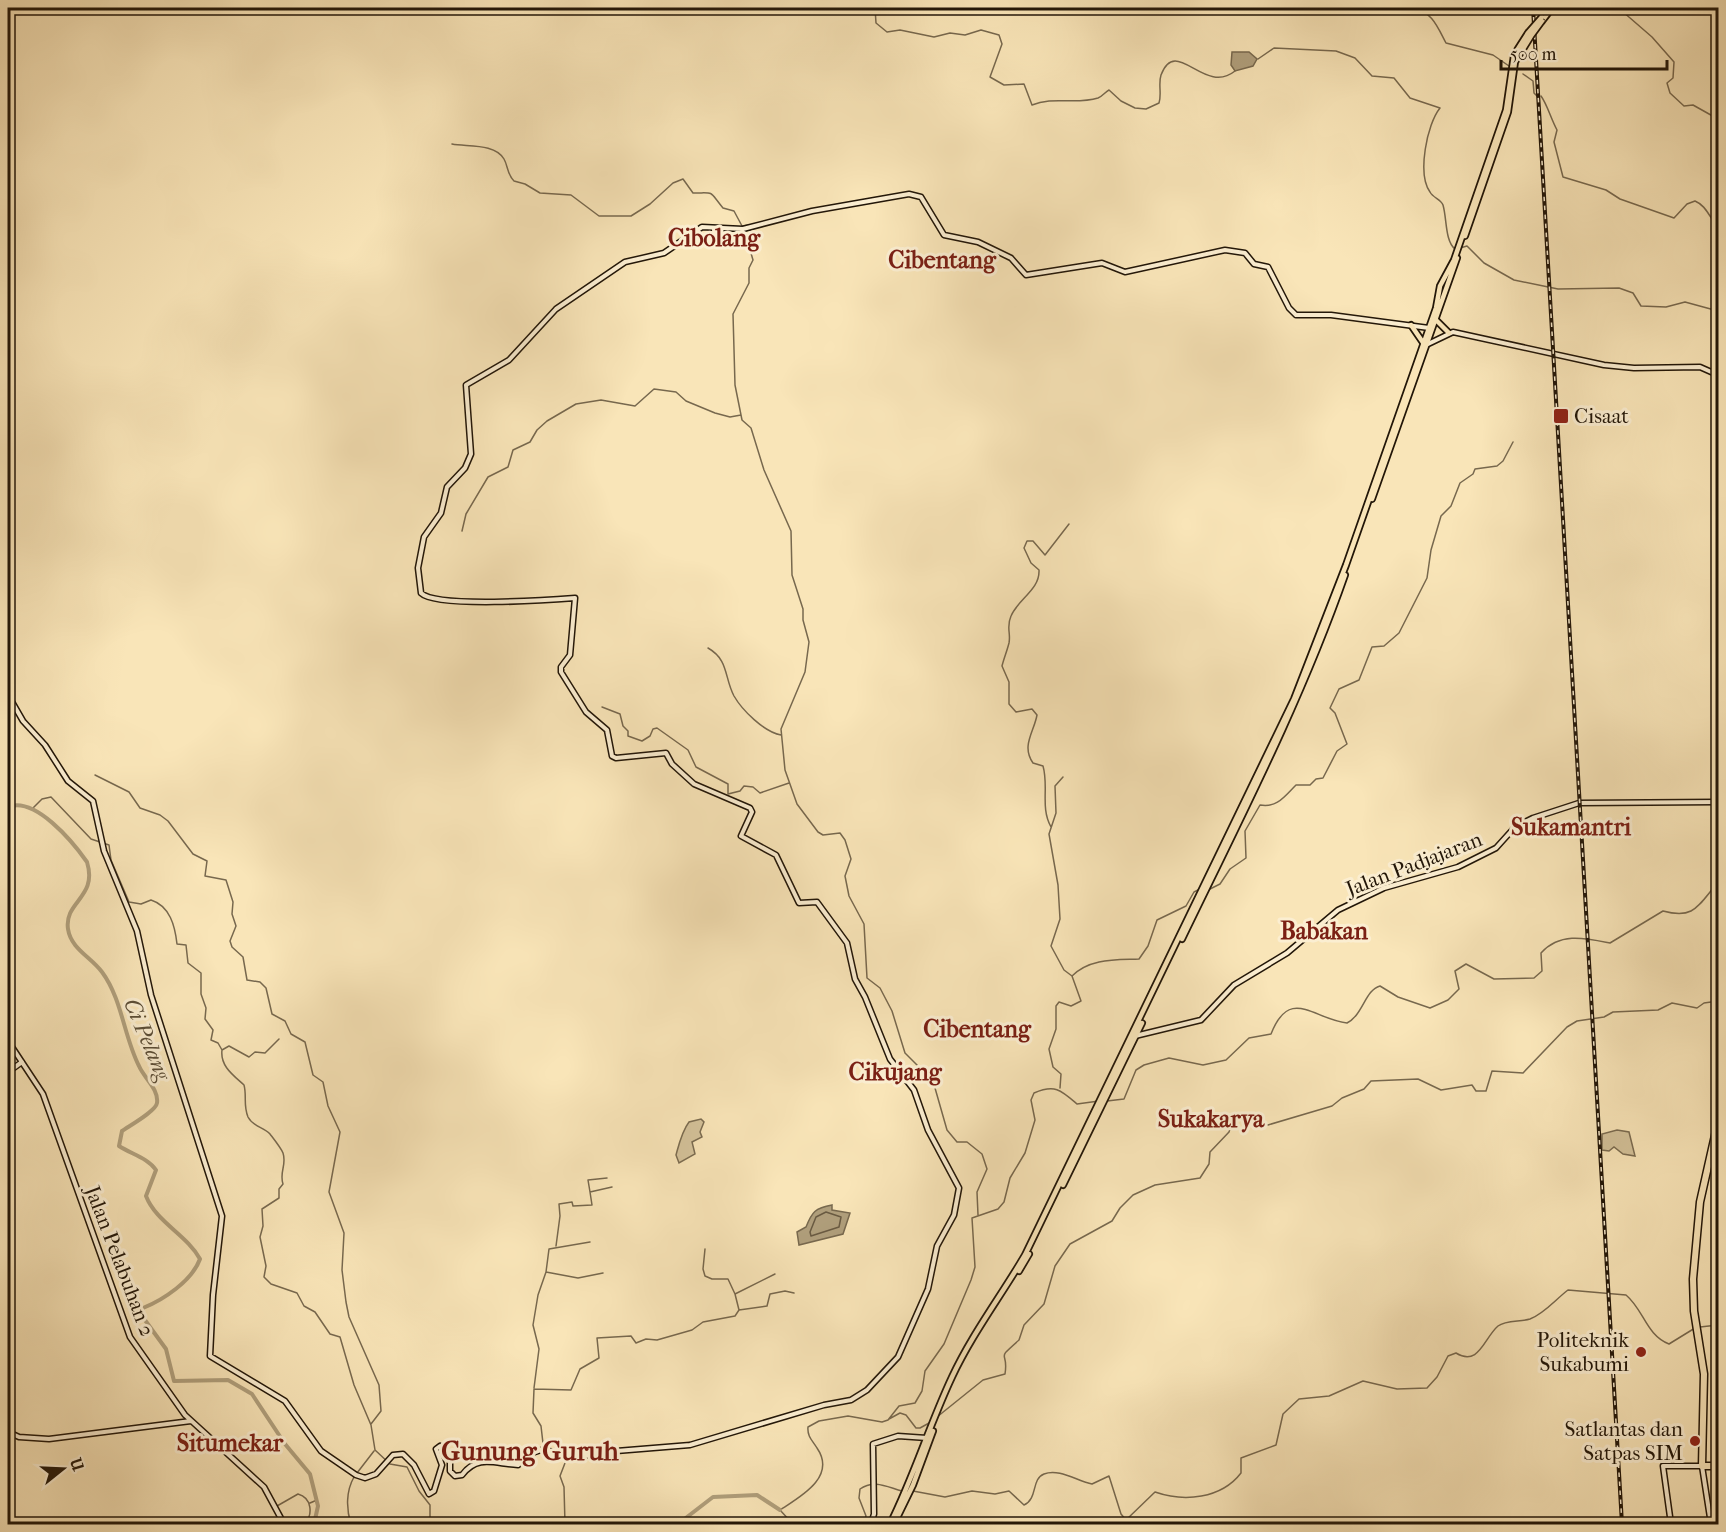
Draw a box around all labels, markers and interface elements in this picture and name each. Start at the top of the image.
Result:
scale bar [1501,33,1668,71]
text: 500 m [1510,44,1556,65]
district label: Cibolang [668,224,761,252]
district label: Cibentang [888,246,997,274]
place label: Cisaat [1574,404,1629,428]
marker: Cisaat [1552,407,1570,425]
district label: Sukamantri [1511,813,1632,841]
street label: Jalan Padjajaran [1341,827,1486,902]
district label: Babakan [1280,917,1369,945]
water label: Ci Pelang [118,994,176,1085]
district label: Cibentang [923,1015,1032,1043]
district label: Cikujang [848,1058,943,1086]
district label: Sukakarya [1158,1105,1265,1133]
street label: Jalan Pelabuhan 2 [80,1181,160,1340]
place label: Politeknik Sukabumi [1537,1328,1629,1376]
marker: Politeknik Sukabumi [1634,1345,1648,1359]
place label: Satlantas dan Satpas SIM [1565,1417,1683,1465]
district label: Situmekar [177,1429,284,1457]
marker: Satlantas dan Satpas SIM [1688,1434,1702,1448]
district label: Gunung Guruh [441,1435,620,1467]
north arrow [33,1439,93,1499]
text: U [66,1455,88,1474]

